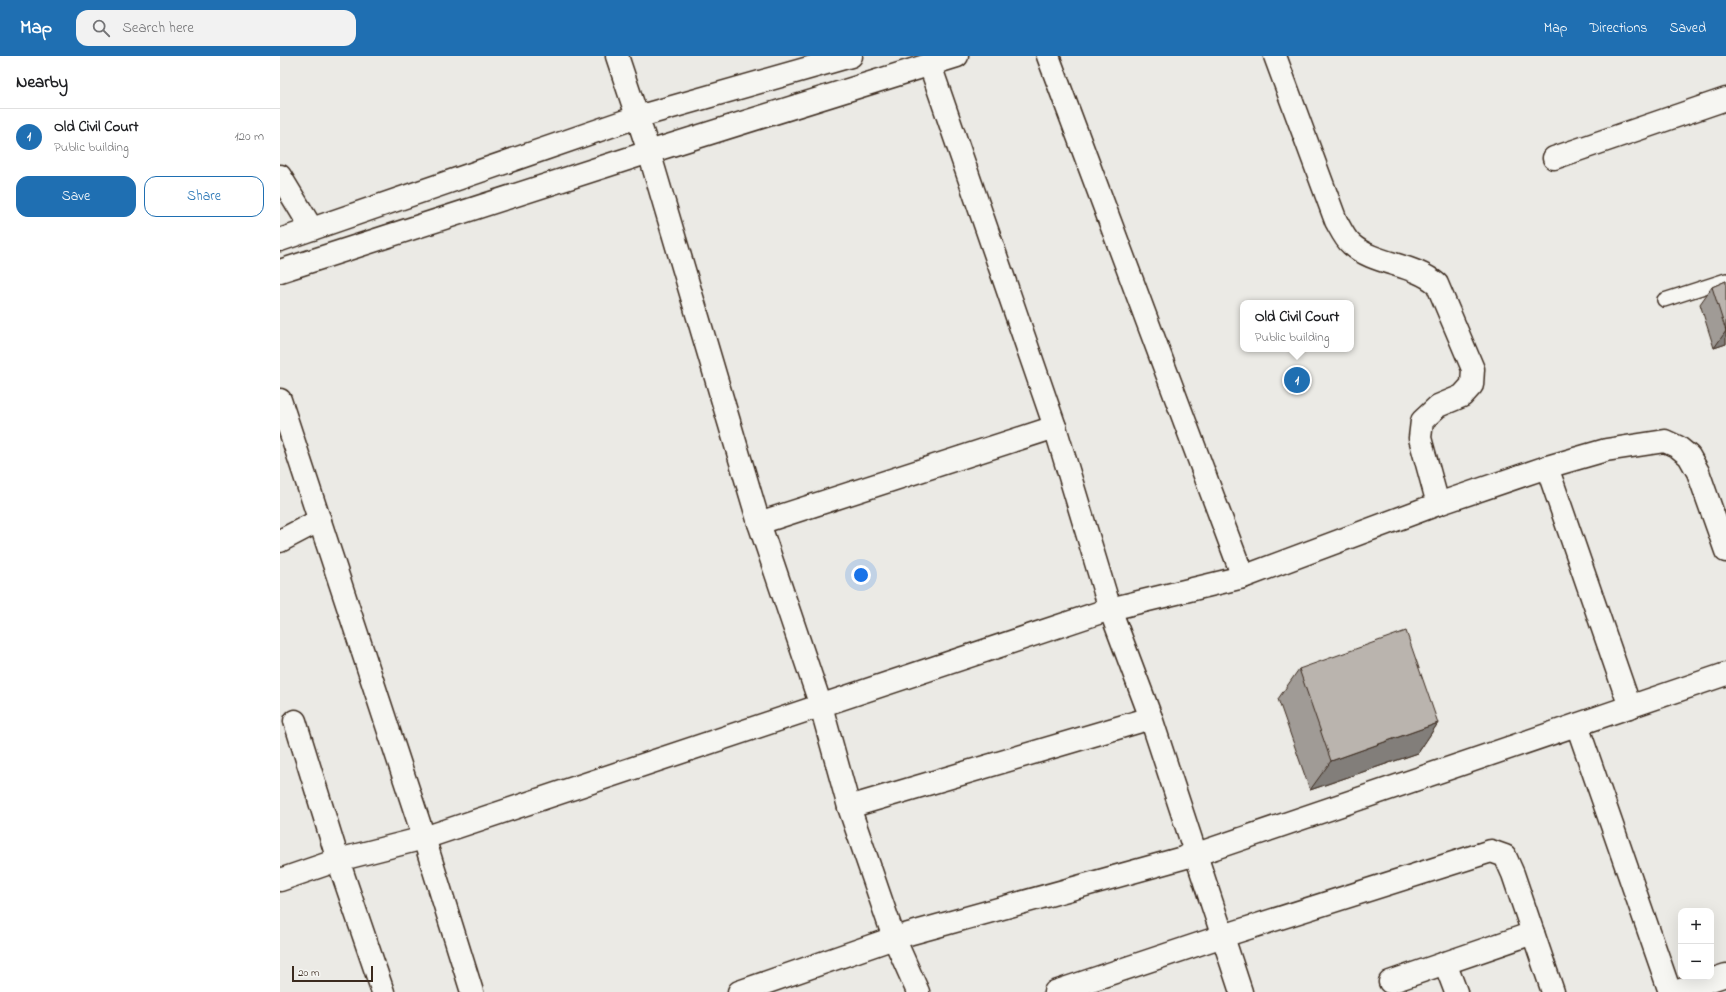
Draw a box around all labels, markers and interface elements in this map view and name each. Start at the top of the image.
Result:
search box [76,10,356,46]
text: Map [20,15,52,42]
icon: search [90,17,112,39]
text: Search here [122,17,194,39]
text: Map [1544,18,1567,39]
text: Directions [1589,18,1647,39]
text: Saved [1669,18,1706,39]
text: Nearby [16,70,68,95]
text: Old Civil Court [54,116,139,138]
text: 1 [27,127,31,146]
text: 120 m [234,127,264,146]
text: Public building [54,138,129,157]
button: Save [16,176,136,217]
button: Share [144,176,264,217]
popup [1240,300,1354,352]
text: Old Civil Court [1255,306,1339,328]
text: Public building [1255,328,1330,347]
pin: 1 [1284,365,1310,395]
your location [851,565,871,585]
map controls [1678,908,1714,980]
button: + [1678,908,1714,944]
button: − [1678,944,1714,980]
scale bar [292,964,373,983]
text: 20 m [298,965,320,981]

